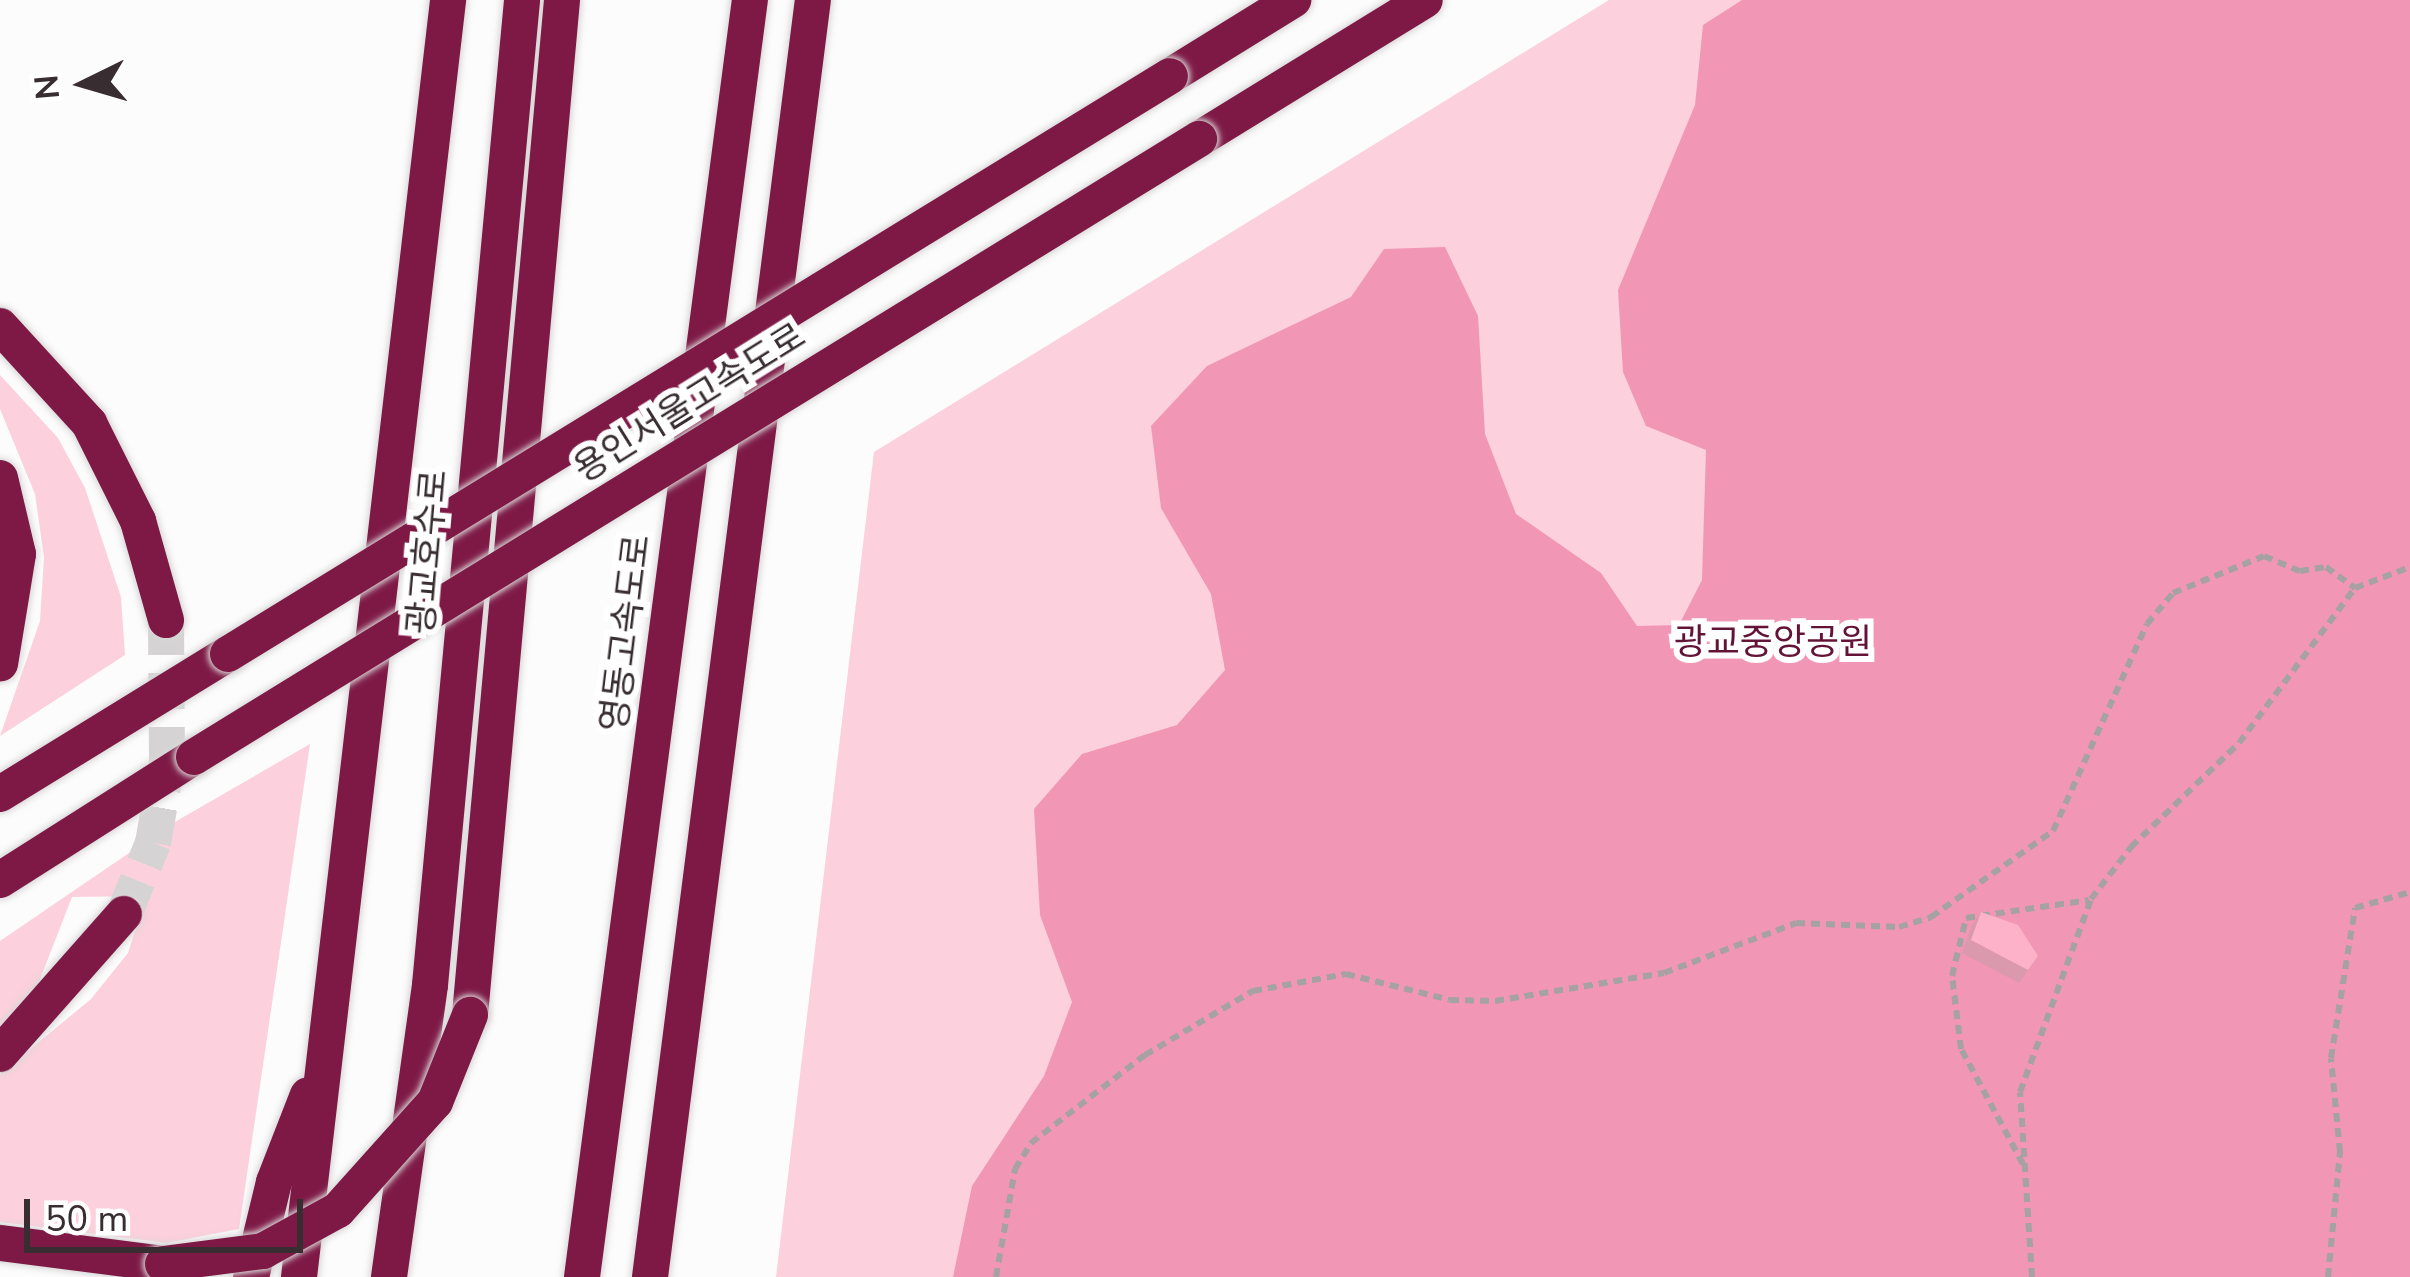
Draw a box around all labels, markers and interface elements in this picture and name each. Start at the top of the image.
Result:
north arrow [24,24,144,144]
text: N [24,73,71,101]
street label: 용인서울고속도로 [566,314,814,492]
street label: 광교호수로 [399,468,457,636]
street label: 영동고속도로 [592,532,660,734]
park label: 광교중앙공원 [1674,621,1872,665]
scale bar [30,1175,309,1249]
text: 50 m [45,1195,128,1244]

